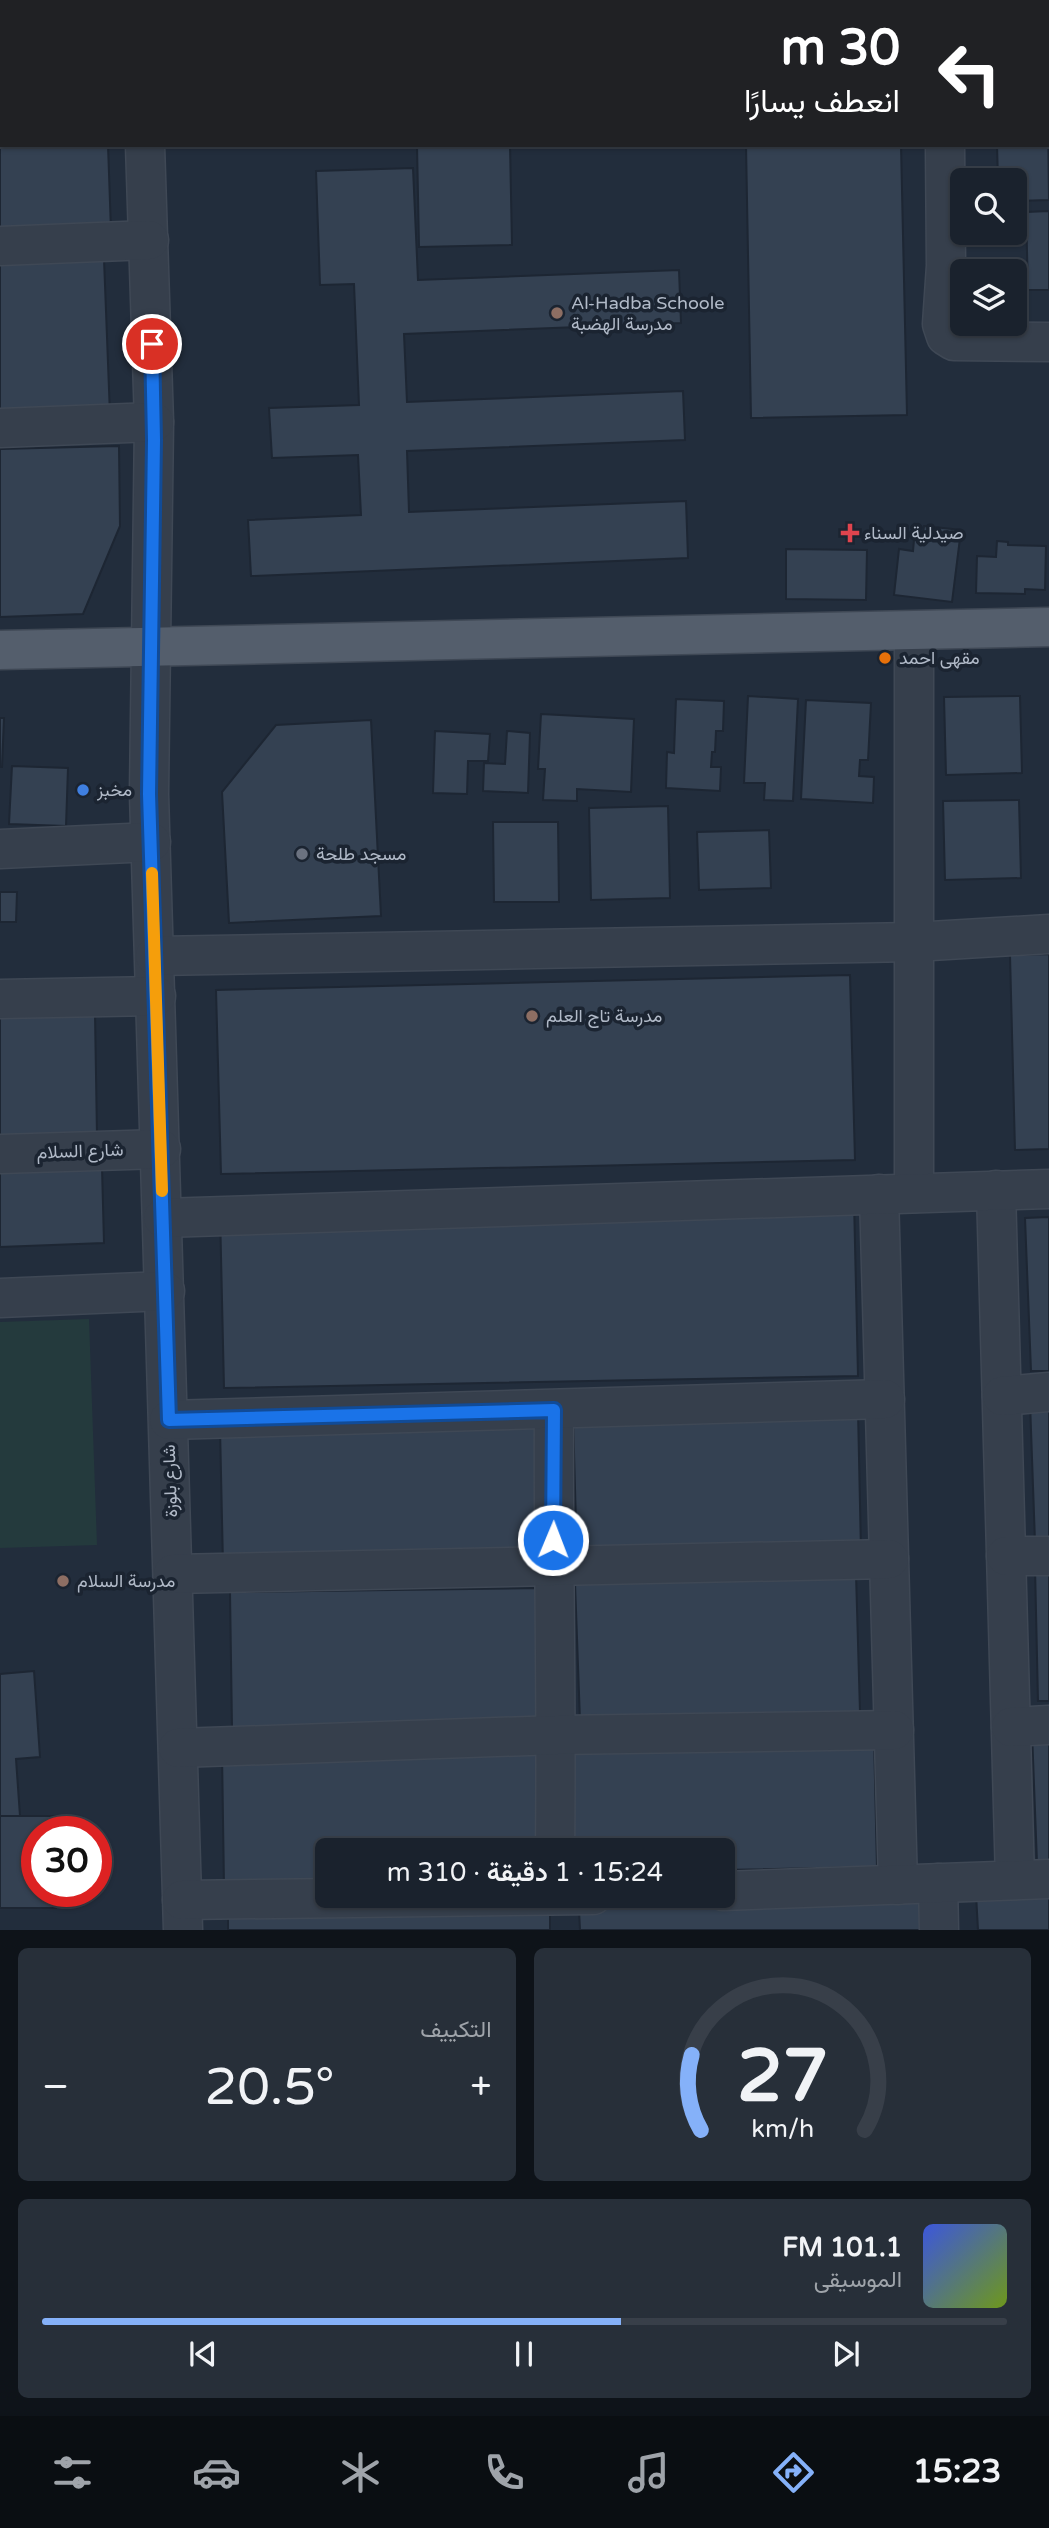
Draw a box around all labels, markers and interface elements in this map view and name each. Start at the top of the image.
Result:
text: 30 m [781,19,900,78]
icon: left [924,28,1015,119]
text: انعطف يسارًا [744,83,900,121]
map controls [950,168,1027,336]
button: search [950,168,1027,245]
button: layers [950,259,1027,336]
place label: Al-Hadba Schoole مدرسة الهضبة [571,292,725,335]
marker: Al-Hadba Schoole مدرسة الهضبة [549,305,565,321]
pin [122,314,182,374]
icon: arrive [133,325,171,363]
place label: صيدلية السناء [864,522,964,544]
marker: صيدلية السناء [842,525,858,541]
place label: مقهى احمد [899,647,980,669]
marker: مقهى احمد [877,650,893,666]
place label: مخبز [96,779,132,801]
marker: مخبز [75,782,91,798]
place label: مسجد طلحة [316,843,406,865]
marker: مسجد طلحة [294,846,310,862]
place label: مدرسة تاج العلم [546,1005,662,1028]
marker: مدرسة تاج العلم [524,1008,540,1024]
street label: شارع السلام [36,1138,124,1165]
street label: شارع بلوزة [158,1444,183,1518]
position arrow [516,1503,590,1577]
place label: مدرسة السلام [77,1570,175,1593]
marker: مدرسة السلام [55,1573,71,1589]
speed limit sign: 30 [21,1816,112,1907]
text: 15:24 · 1 دقيقة · 310 m [387,1857,663,1888]
text: التكييف [420,2016,492,2044]
text: 27 [737,2034,828,2122]
text: 20.5° [205,2056,335,2119]
text: − [42,2064,69,2110]
text: + [470,2064,492,2110]
text: km/h [751,2114,814,2144]
text: 101.1 FM [782,2232,902,2263]
text: الموسيقى [814,2266,902,2294]
icon: previous [184,2335,222,2373]
icon: pause [505,2335,543,2373]
icon: next [827,2335,865,2373]
icon: filters [48,2448,97,2497]
icon: car [192,2448,241,2497]
icon: climate [336,2448,385,2497]
icon: phone [480,2448,529,2497]
icon: music [624,2448,673,2497]
icon: directions [769,2448,818,2497]
text: 15:23 [913,2453,1001,2491]

